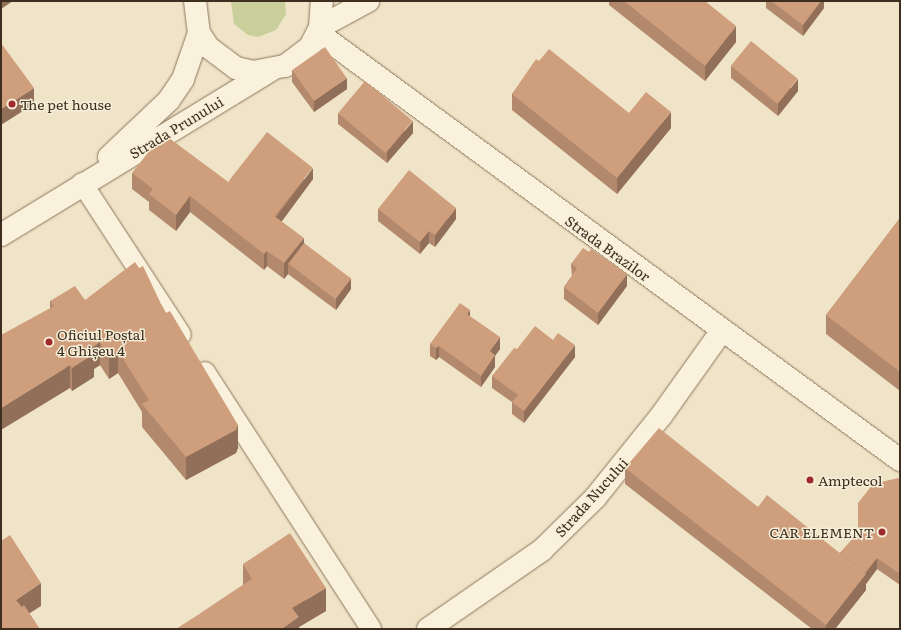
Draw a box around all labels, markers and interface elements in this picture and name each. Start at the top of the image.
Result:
street label: Strada Prunului [126,92,226,162]
place label: The pet house [20,96,111,112]
marker: The pet house [7,99,17,109]
street label: Strada Brazilor [562,212,654,284]
place label: Oficiul Poștal 4 Ghișeu 4 [57,326,145,358]
marker: Oficiul Poștal 4 Ghișeu 4 [44,337,54,347]
street label: Strada Nucului [551,454,631,540]
place label: Amptecol [818,472,882,488]
marker: Amptecol [805,475,815,485]
place label: CAR ELEMENT [770,524,874,540]
marker: CAR ELEMENT [877,527,887,537]

